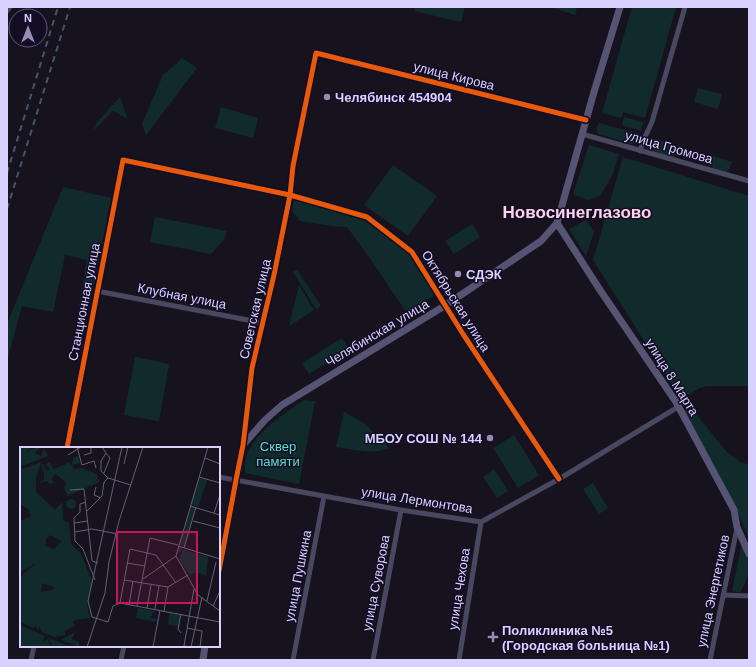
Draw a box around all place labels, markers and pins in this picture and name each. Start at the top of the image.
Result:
place label: Челябинск 454904 [335,90,453,105]
marker: Челябинск 454904 [322,92,332,102]
place label: СДЭК [466,267,502,282]
marker: СДЭК [453,269,463,279]
place label: МБОУ СОШ № 144 [365,431,483,446]
marker: МБОУ СОШ № 144 [485,433,495,443]
place label: Поликлиника №5 (Городская больница №1) [502,623,670,653]
marker: Поликлиника №5 (Городская больница №1) [487,631,499,643]

